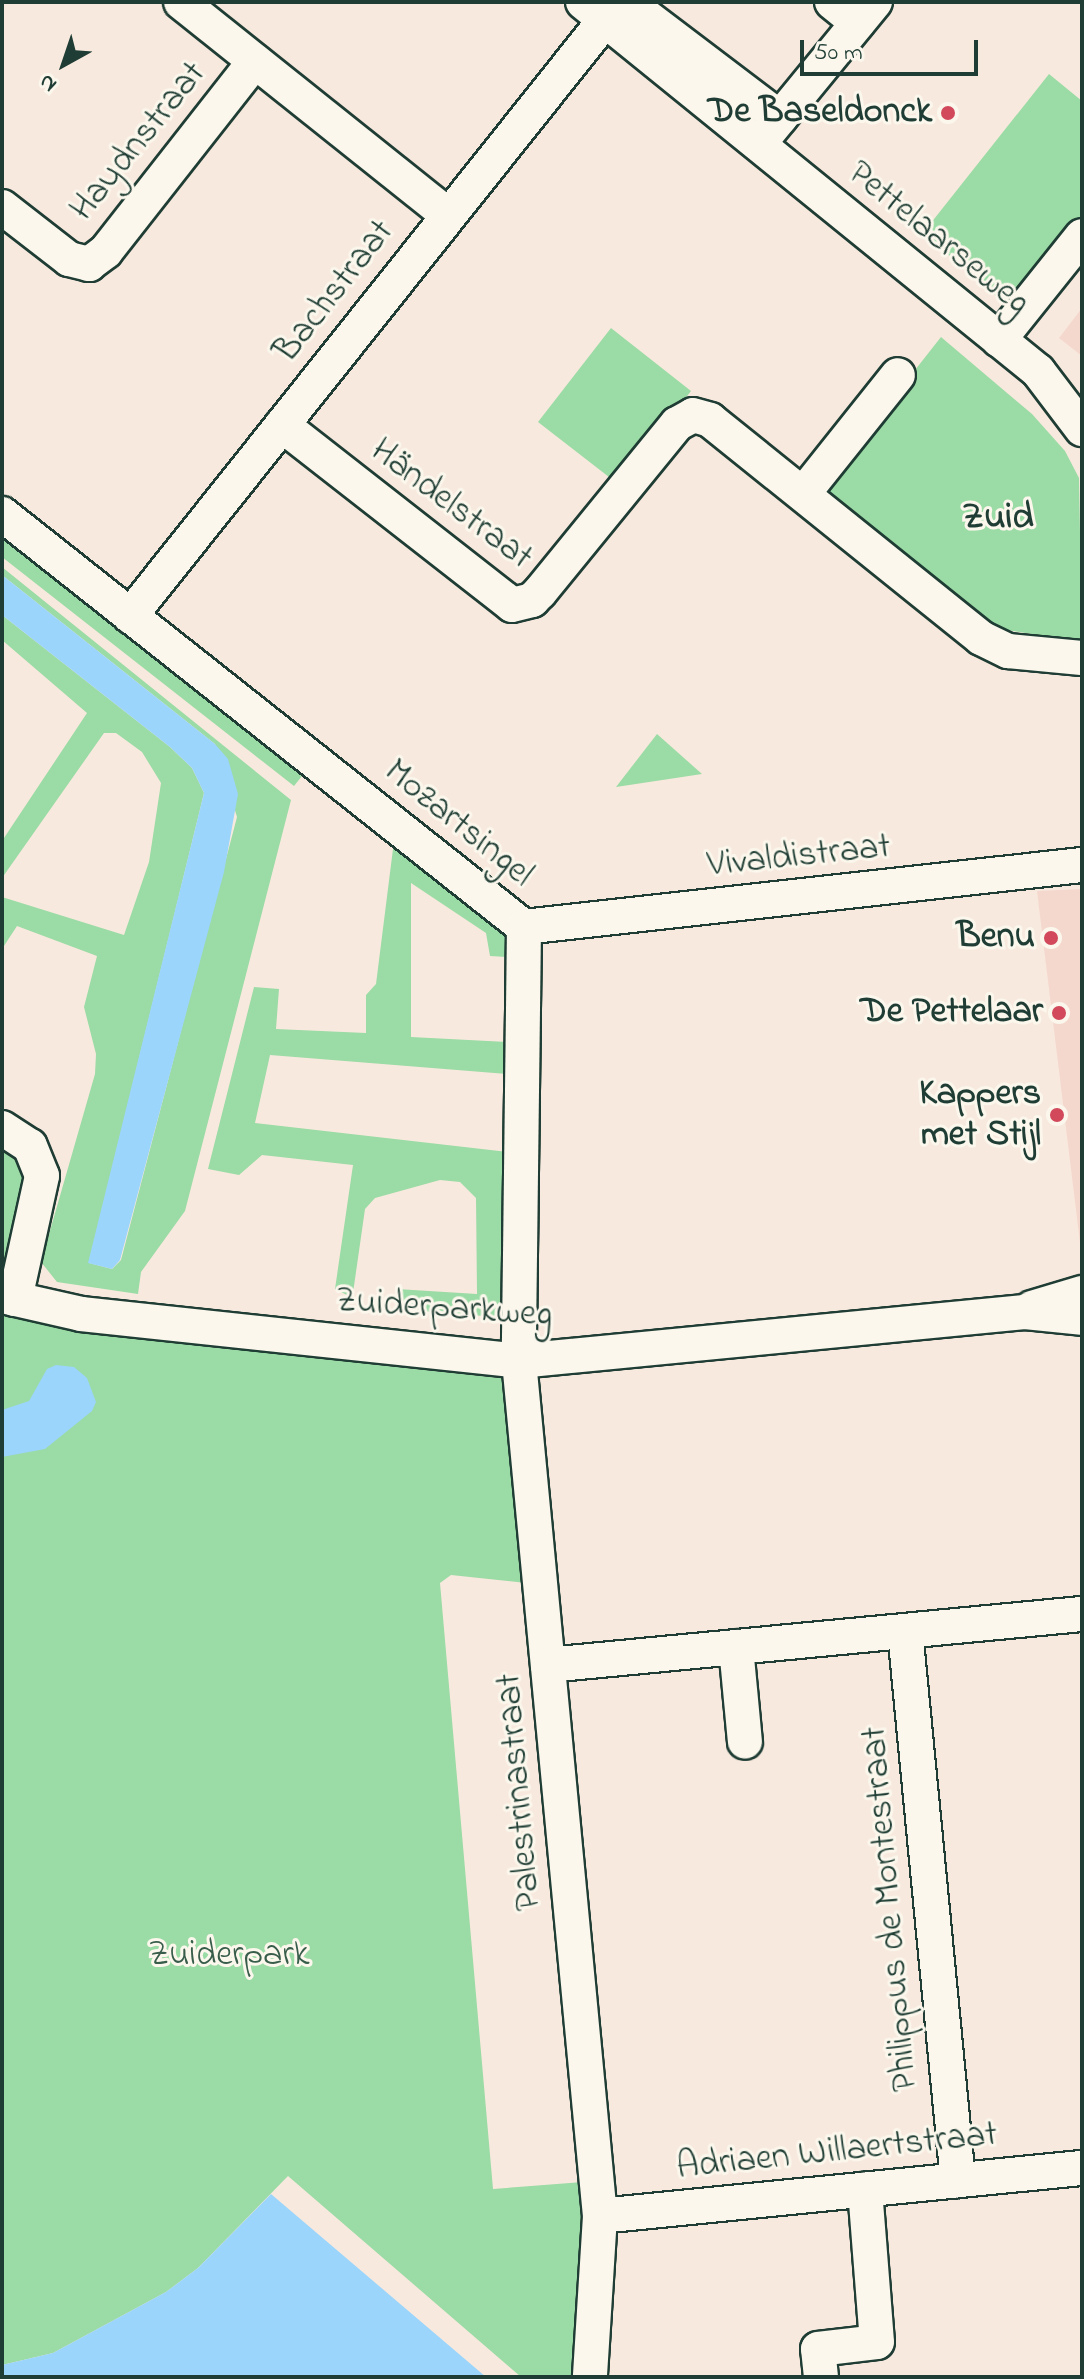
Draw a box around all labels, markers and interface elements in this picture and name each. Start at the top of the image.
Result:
north arrow [24,24,104,104]
scale bar [804,24,982,74]
text: 50 m [814,36,863,71]
street label: Haydnstraat [62,54,216,230]
text: N [33,65,65,99]
place label: De Baseldonck [708,91,932,135]
marker: De Baseldonck [939,104,957,122]
street label: Pettelaarseweg [838,152,1038,326]
street label: Bachstraat [266,212,404,372]
street label: Händelstraat [361,430,541,580]
district label: Zuid [962,496,1034,542]
street label: Mozartsingel [375,751,541,897]
street label: Vivaldistraat [705,826,893,888]
place label: Benu [956,916,1035,960]
marker: Benu [1042,929,1060,947]
place label: De Pettelaar [860,991,1043,1035]
marker: De Pettelaar [1050,1004,1068,1022]
place label: Kappers met Stijl [919,1072,1041,1157]
marker: Kappers met Stijl [1048,1106,1066,1124]
street label: Zuiderparkweg [334,1280,554,1338]
street label: Palestrinastraat [488,1672,552,1912]
street label: Philippus de Montestraat [854,1725,928,2093]
park label: Zuiderpark [149,1934,309,1978]
street label: Adriaen Willaertstraat [675,2114,999,2190]

